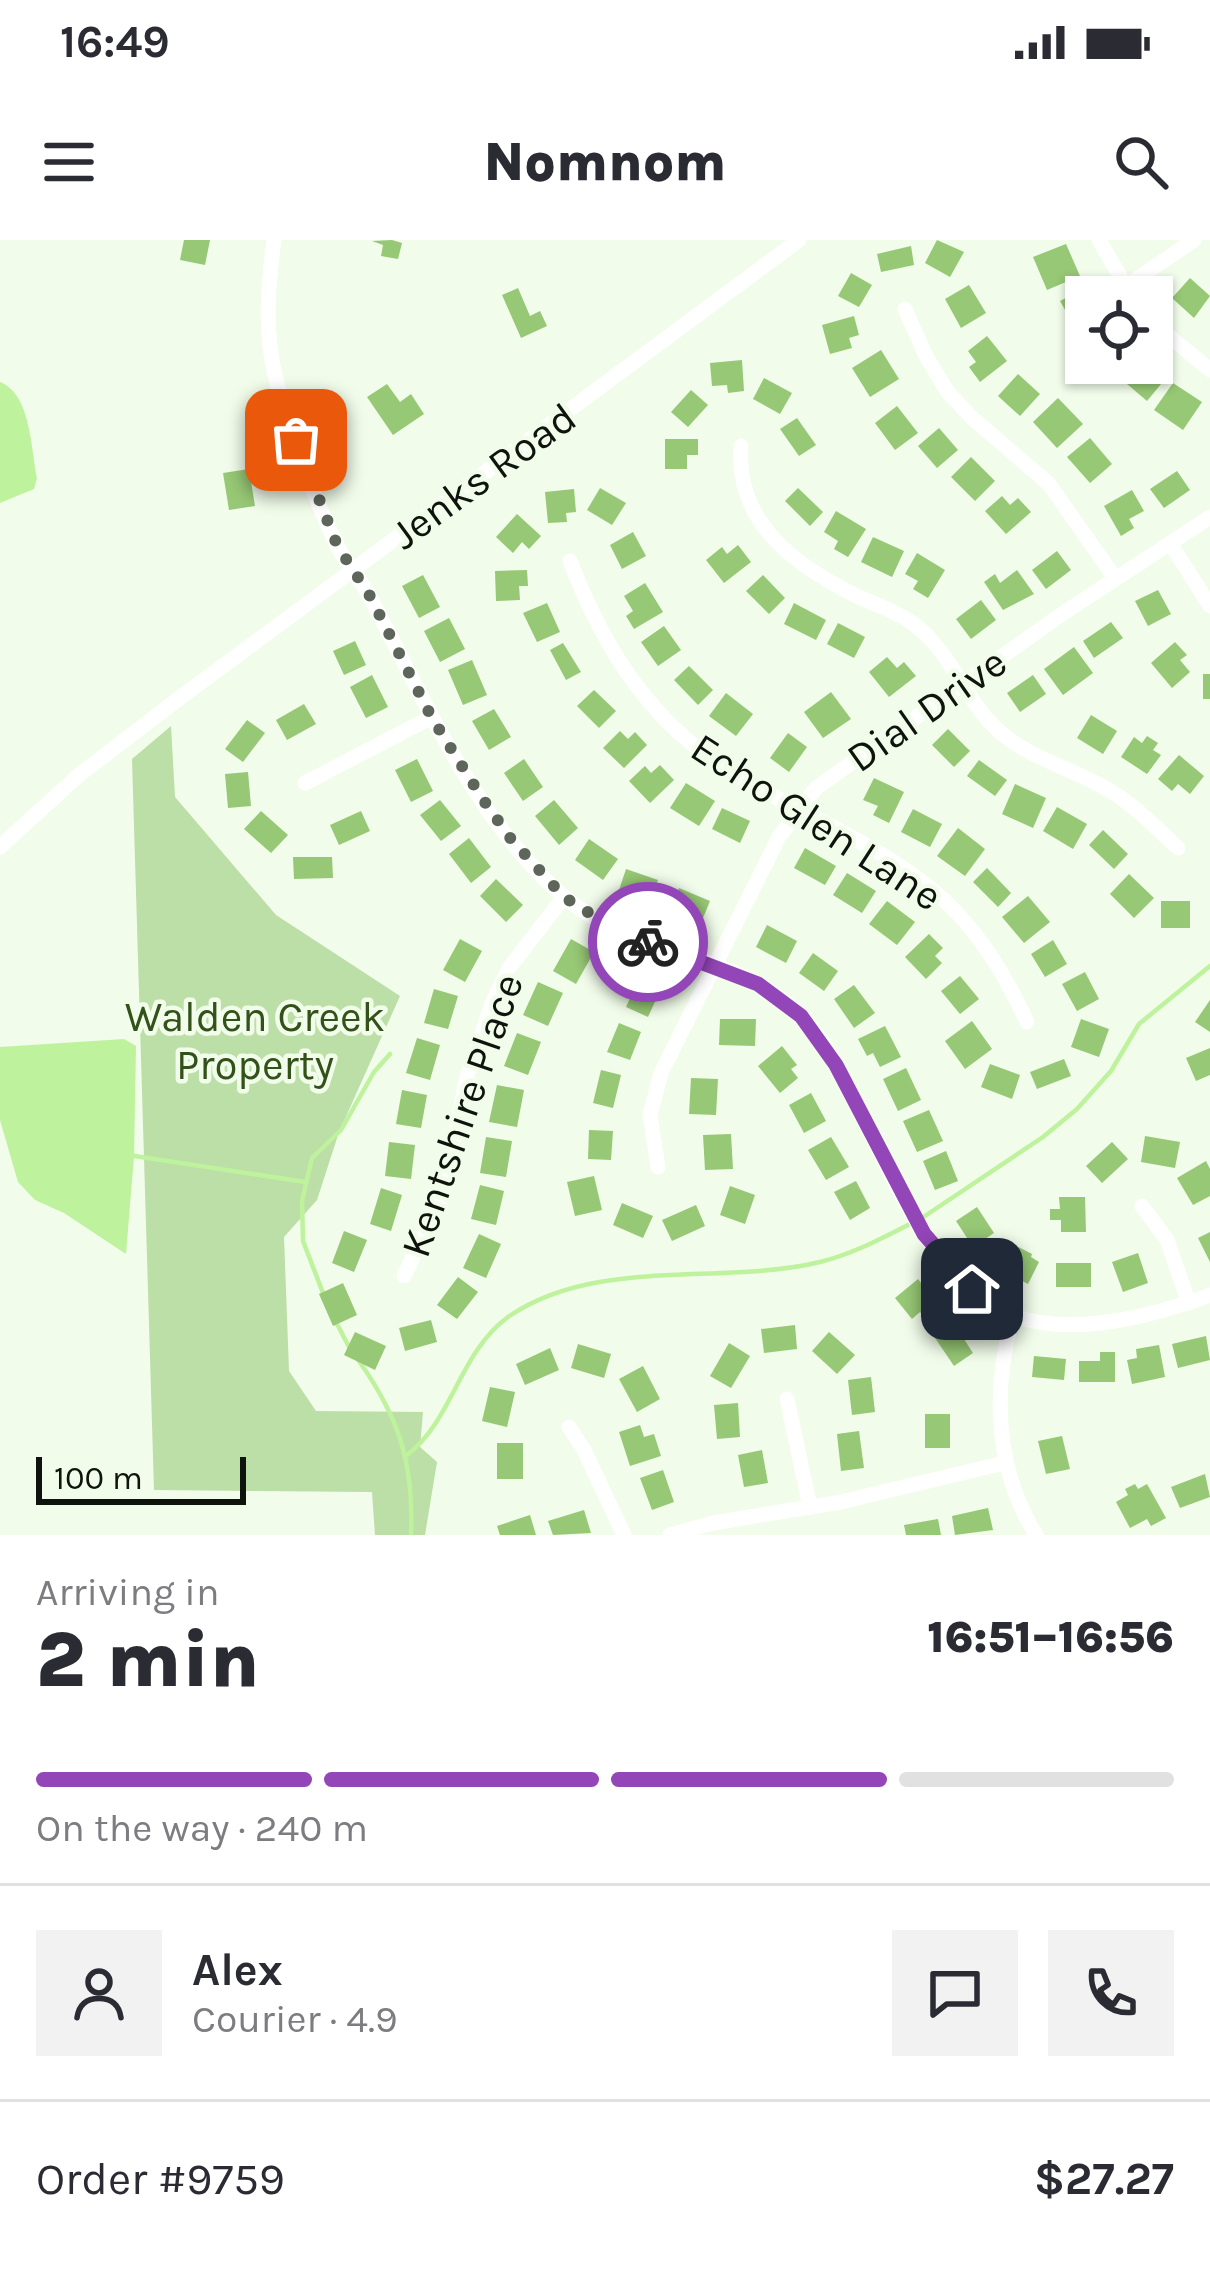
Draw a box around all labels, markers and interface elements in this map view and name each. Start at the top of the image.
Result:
text: 16:49 [60,16,170,68]
icon: menu [36,129,102,195]
icon: search [1108,129,1174,195]
text: Nomnom [484,130,726,194]
map controls [1065,276,1173,384]
button: locate [1065,276,1173,384]
pin [245,389,347,491]
street label: Jenks Road [381,392,586,560]
icon: bag [263,407,329,473]
street label: Dial Drive [837,637,1016,783]
street label: Echo Glen Lane [682,722,951,921]
courier [588,882,708,1002]
icon: bike [615,909,681,975]
street label: Kentshire Place [390,967,534,1264]
park label: Walden Creek Property [125,992,385,1090]
pin [921,1238,1023,1340]
icon: home [939,1256,1005,1322]
scale bar [36,1451,246,1504]
text: 100 m [54,1459,143,1497]
text: Arriving in [36,1569,219,1615]
text: 16:51–16:56 [927,1611,1174,1663]
text: 2 min [36,1614,260,1706]
text: On the way · 240 m [36,1805,368,1851]
button: person [36,1930,162,2056]
button: chat [892,1930,1018,2056]
button: phone [1048,1930,1174,2056]
text: Alex [192,1944,283,1996]
text: Courier · 4.9 [192,1996,398,2042]
text: Order #9759 [36,2153,285,2205]
text: $27.27 [1034,2153,1174,2205]

